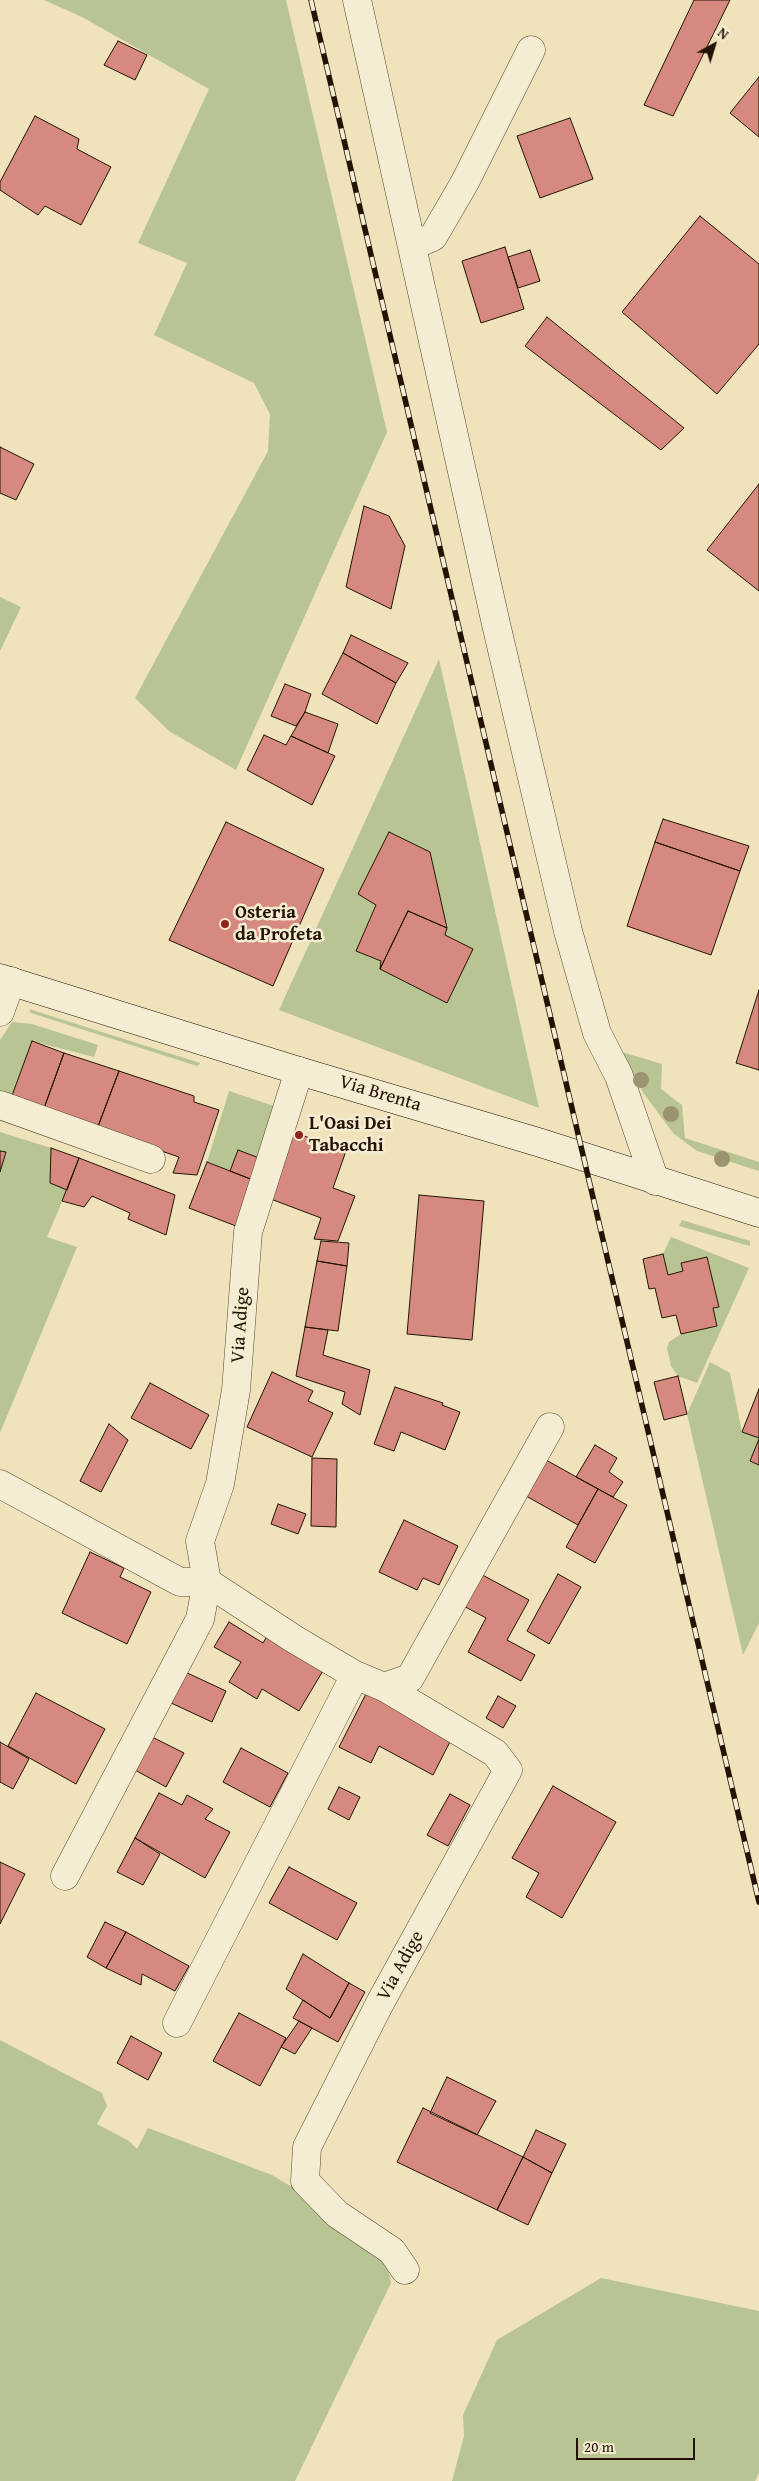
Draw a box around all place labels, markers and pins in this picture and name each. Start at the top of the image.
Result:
place label: Osteria da Profeta [235,902,322,946]
marker: Osteria da Profeta [219,918,231,930]
place label: L'Oasi Dei Tabacchi [309,1113,392,1157]
marker: L'Oasi Dei Tabacchi [293,1129,305,1141]

